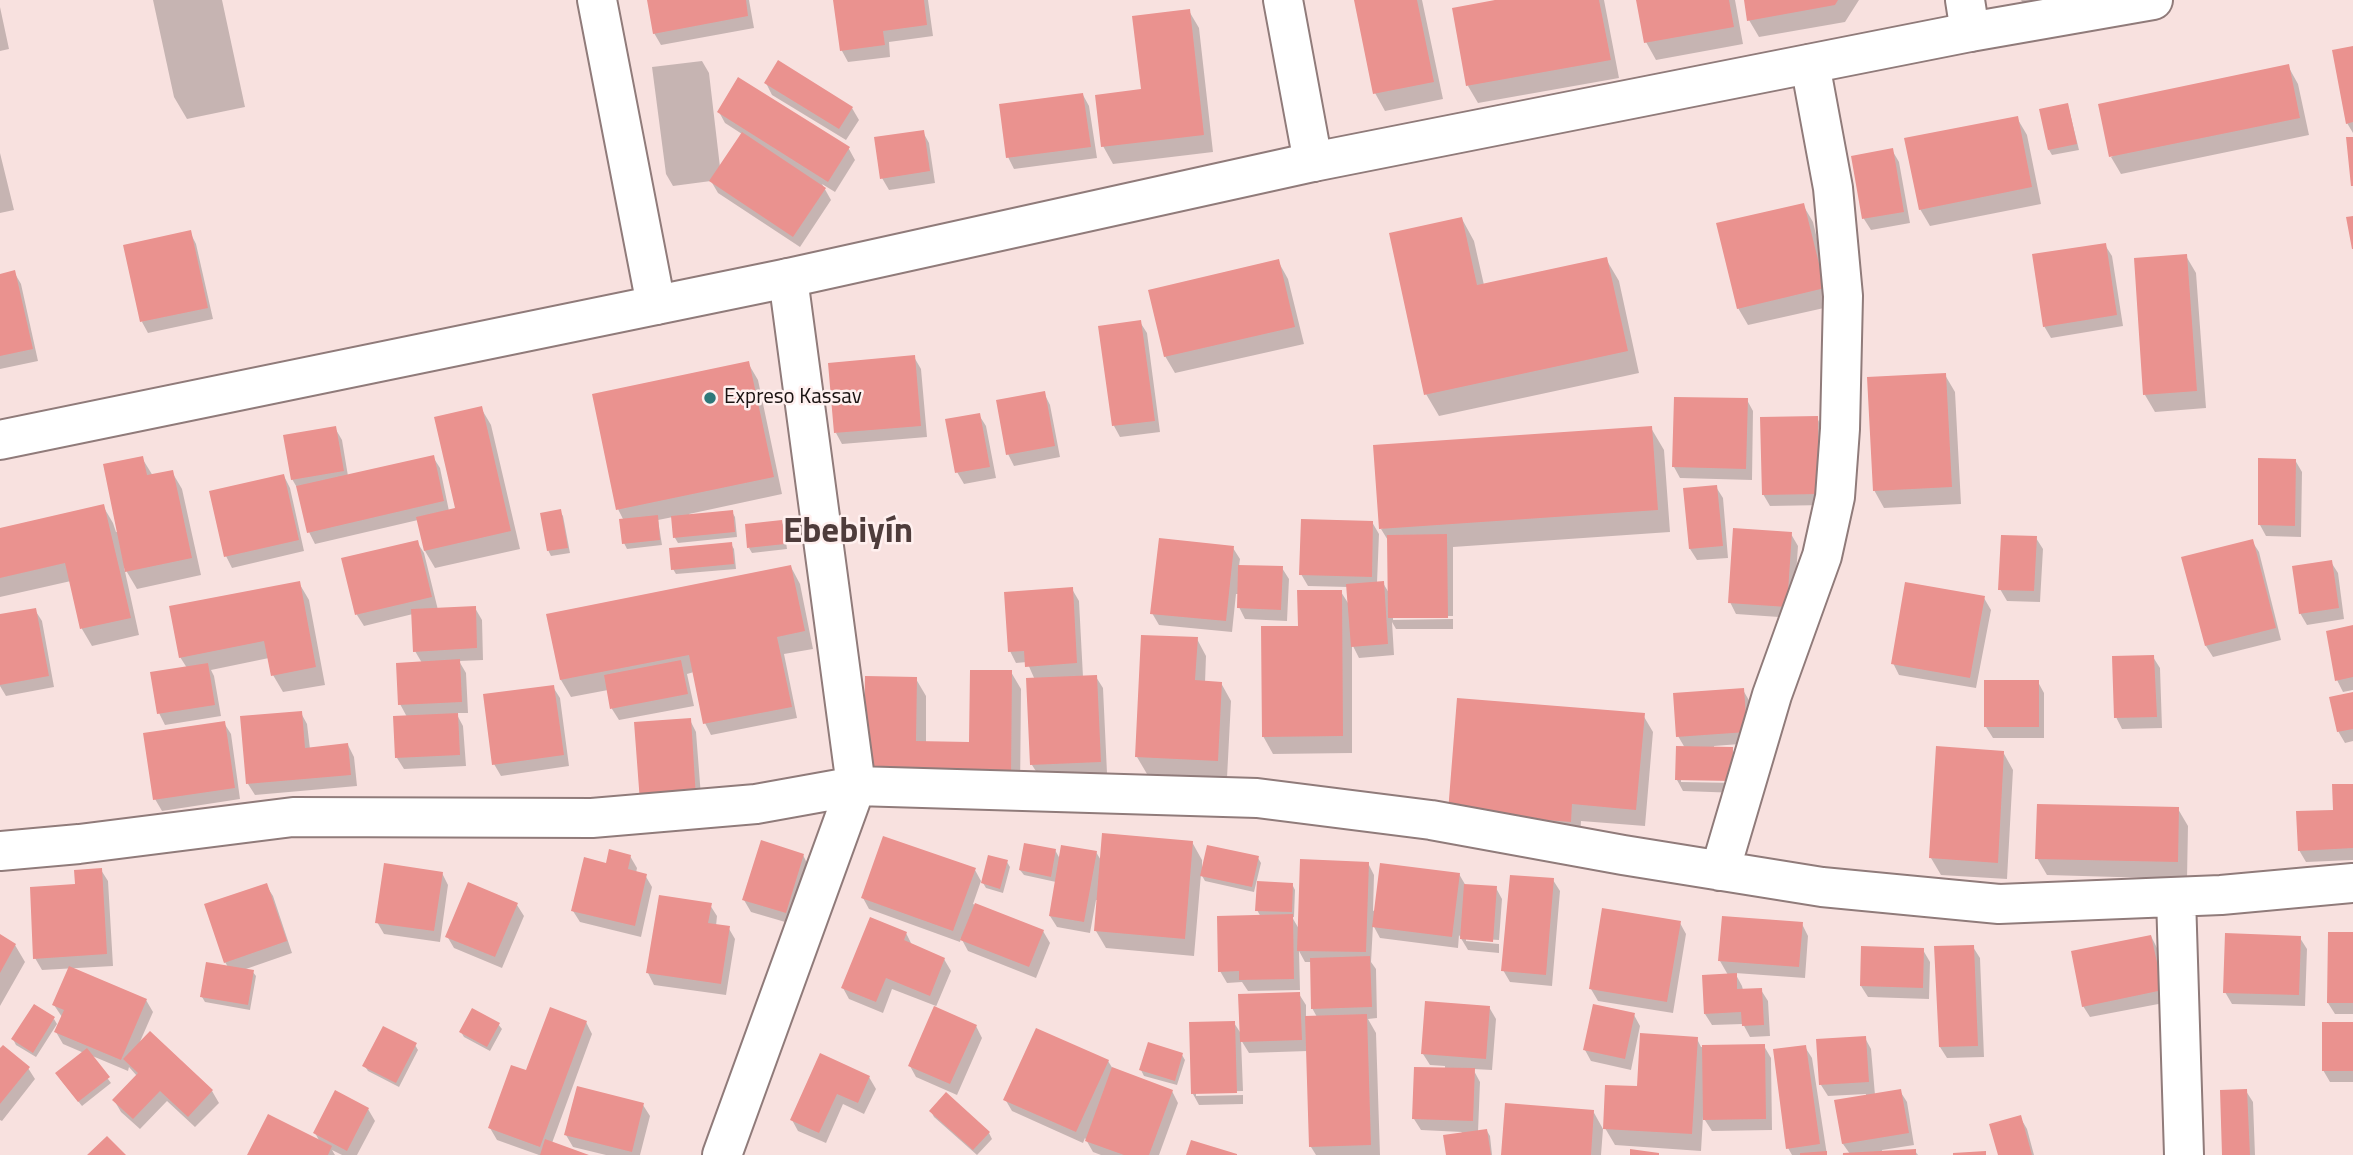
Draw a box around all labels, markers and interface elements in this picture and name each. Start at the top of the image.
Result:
place label: Expreso Kassav [724,385,862,411]
marker: Expreso Kassav [702,390,718,406]
district label: Ebebiyín [783,512,913,554]

